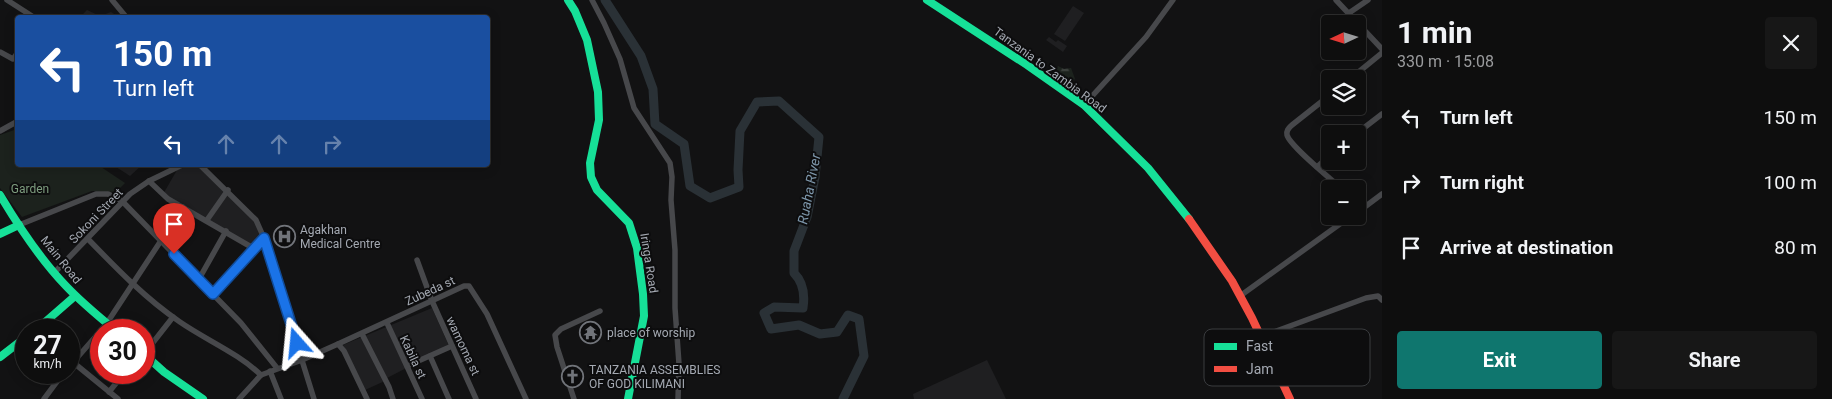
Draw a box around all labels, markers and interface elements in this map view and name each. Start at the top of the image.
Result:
north arrow [1321,15,1366,60]
map controls [1321,15,1366,225]
text: 1 min [1397,15,1472,50]
button: close [1765,17,1817,69]
street label: Tanzania to Zambia Road [991,24,1109,116]
text: 150 m [113,34,212,75]
icon: left [30,35,95,100]
text: 330 m · 15:08 [1397,52,1494,71]
button: layers [1321,70,1366,115]
text: Turn left [113,76,194,101]
icon: left [1397,104,1425,132]
text: Turn left [1440,106,1513,129]
text: 150 m [1764,106,1817,129]
button: + [1321,125,1366,170]
icon: left [159,130,187,158]
icon: ahead [212,130,240,158]
icon: ahead [265,130,293,158]
icon: right [318,130,346,158]
water label: Ruaha River [794,152,824,226]
icon: right [1397,169,1425,197]
text: Turn right [1440,171,1524,194]
text: 100 m [1764,171,1817,194]
button: − [1321,180,1366,225]
park label: Garden [11,182,49,196]
street label: Sokoni Street [66,186,126,246]
pin [153,203,195,254]
icon: arrive [160,210,188,238]
place label: Agakhan Medical Centre [300,223,380,251]
hospital icon: Agakhan Medical Centre [272,225,296,249]
street label: Iringa Road [637,232,661,294]
street label: Main Road [38,233,84,287]
icon: arrive [1397,234,1425,262]
text: Arrive at destination [1440,236,1613,259]
text: 80 m [1774,236,1817,259]
street label: Zubeda st [403,273,457,309]
street label: wamoma st [443,314,483,378]
position arrow [270,316,322,368]
speed limit sign: 30 [90,319,155,384]
temple icon: place of worship [579,321,603,345]
place label: place of worship [607,326,695,340]
legend [1204,329,1370,386]
text: 27 [33,331,62,360]
button: Exit [1397,331,1602,389]
button: Share [1612,331,1817,389]
street label: Kabila st [397,333,429,381]
text: Fast [1246,338,1273,354]
text: km/h [33,357,62,371]
text: Jam [1246,361,1274,377]
place label: TANZANIA ASSEMBLIES OF GOD KILIMANI [589,363,720,391]
church icon: TANZANIA ASSEMBLIES OF GOD KILIMANI [561,365,585,389]

